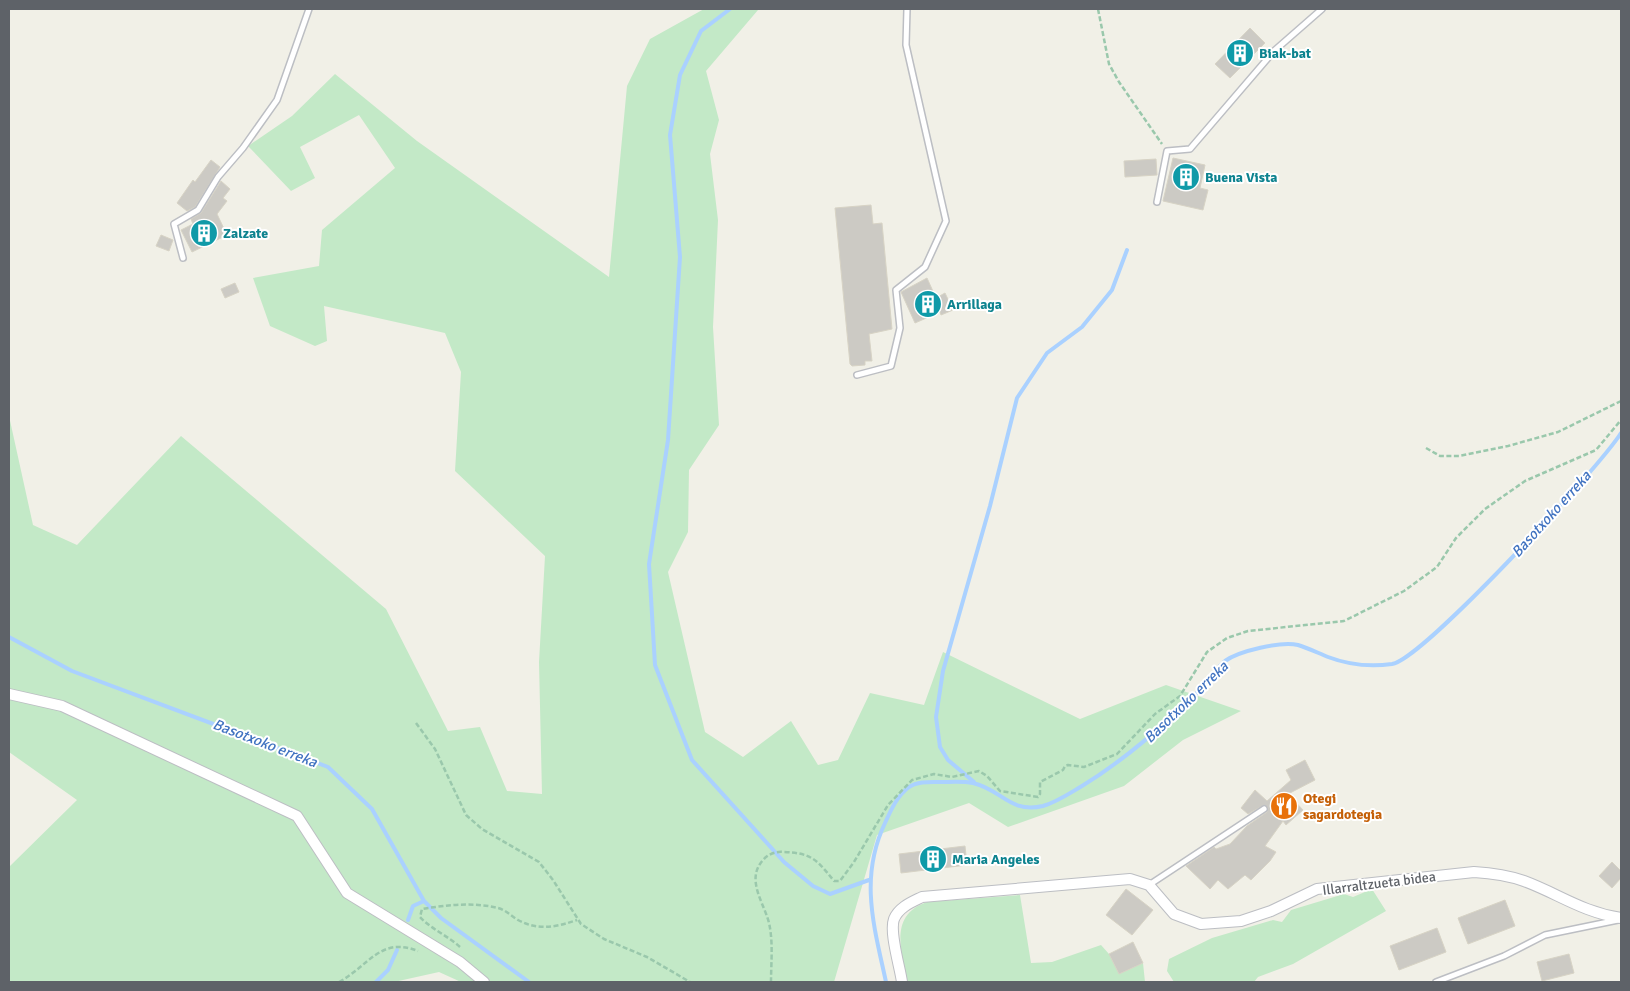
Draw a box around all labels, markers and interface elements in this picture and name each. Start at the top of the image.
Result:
building icon: Biak-bat [1225,38,1255,68]
place label: Biak-bat [1259,45,1312,62]
building icon: Buena Vista [1171,162,1201,192]
place label: Buena Vista [1205,169,1277,186]
building icon: Zalzate [189,218,219,248]
place label: Zalzate [223,225,268,242]
building icon: Arrillaga [913,289,943,319]
place label: Arrillaga [947,296,1002,313]
water label: Basotxoko erreka [1507,467,1595,561]
water label: Basotxoko erreka [1140,657,1232,747]
water label: Basotxoko erreka [210,715,320,771]
place label: Otegi sagardotegia [1303,790,1382,823]
restaurant icon: Otegi sagardotegia [1269,791,1299,821]
building icon: Maria Angeles [918,844,948,874]
place label: Maria Angeles [952,851,1040,868]
street label: Illarraltzueta bidea [1321,868,1437,899]

